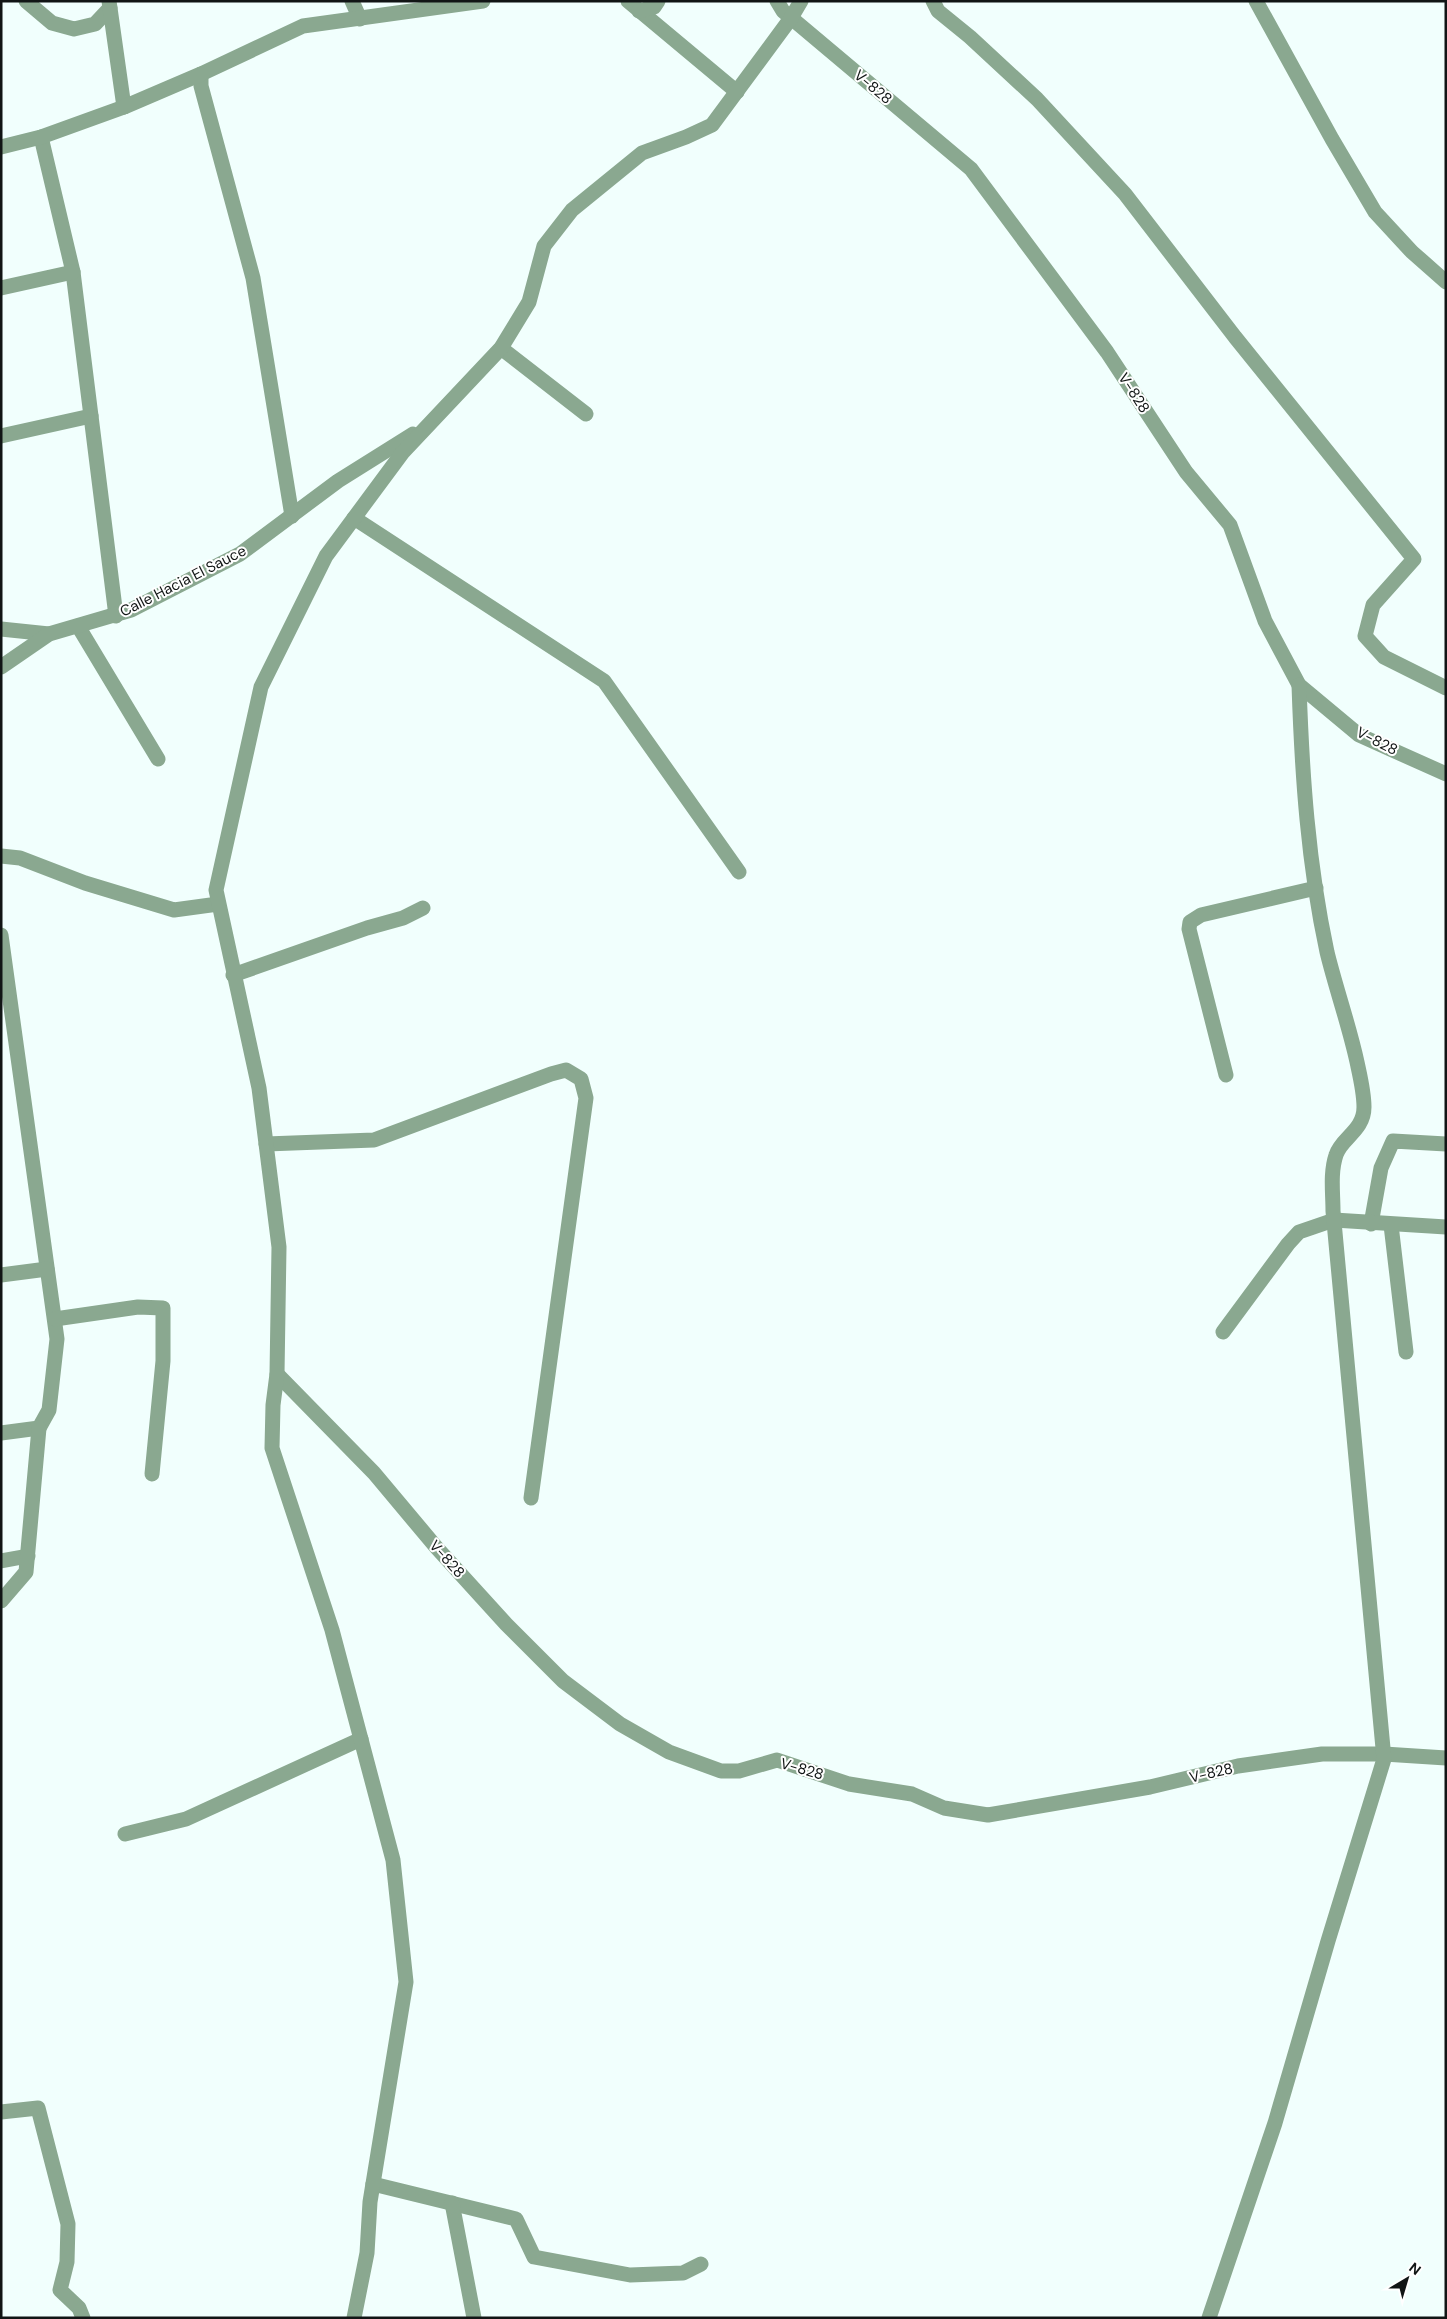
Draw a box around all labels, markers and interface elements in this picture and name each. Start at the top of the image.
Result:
street label: V-828 [850,65,896,109]
street label: V-828 [1114,369,1154,417]
street label: Calle Hacia El Sauce [116,540,250,622]
street label: V-828 [1353,722,1401,760]
street label: V-828 [425,1536,469,1582]
street label: V-828 [778,1753,826,1785]
street label: V-828 [1187,1758,1235,1788]
north arrow [1382,2254,1432,2304]
text: N [1405,2259,1425,2279]

